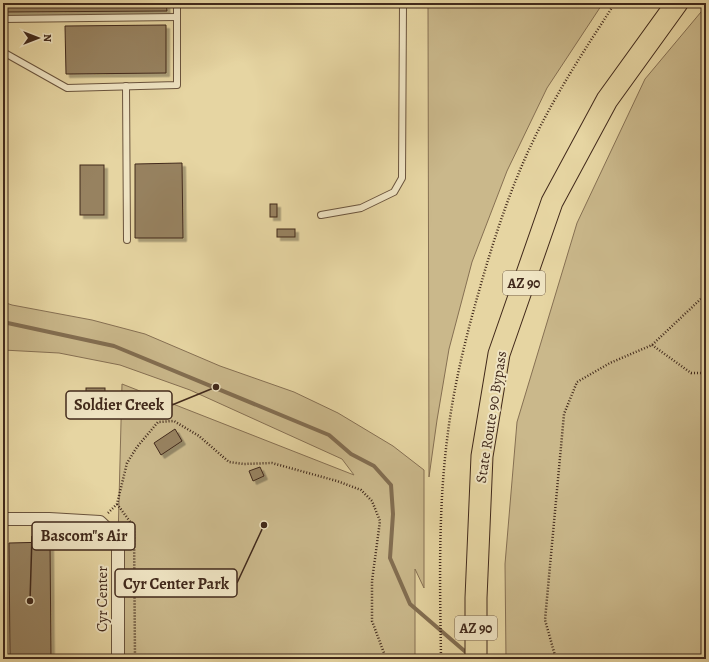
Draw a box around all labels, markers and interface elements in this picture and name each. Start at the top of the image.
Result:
north arrow [18,18,58,58]
text: N [40,34,55,42]
road number: AZ 90 [503,271,545,295]
street label: State Route 90 Bypass [471,349,511,485]
callout: Soldier Creek [66,391,172,419]
text: Soldier Creek [74,394,165,416]
callout: Bascom"s Air [32,522,135,550]
text: Bascom"s Air [40,525,128,547]
street label: Cyr Center [92,566,112,632]
callout: Cyr Center Park [115,569,237,597]
text: Cyr Center Park [123,573,230,595]
road number: AZ 90 [455,616,497,640]

